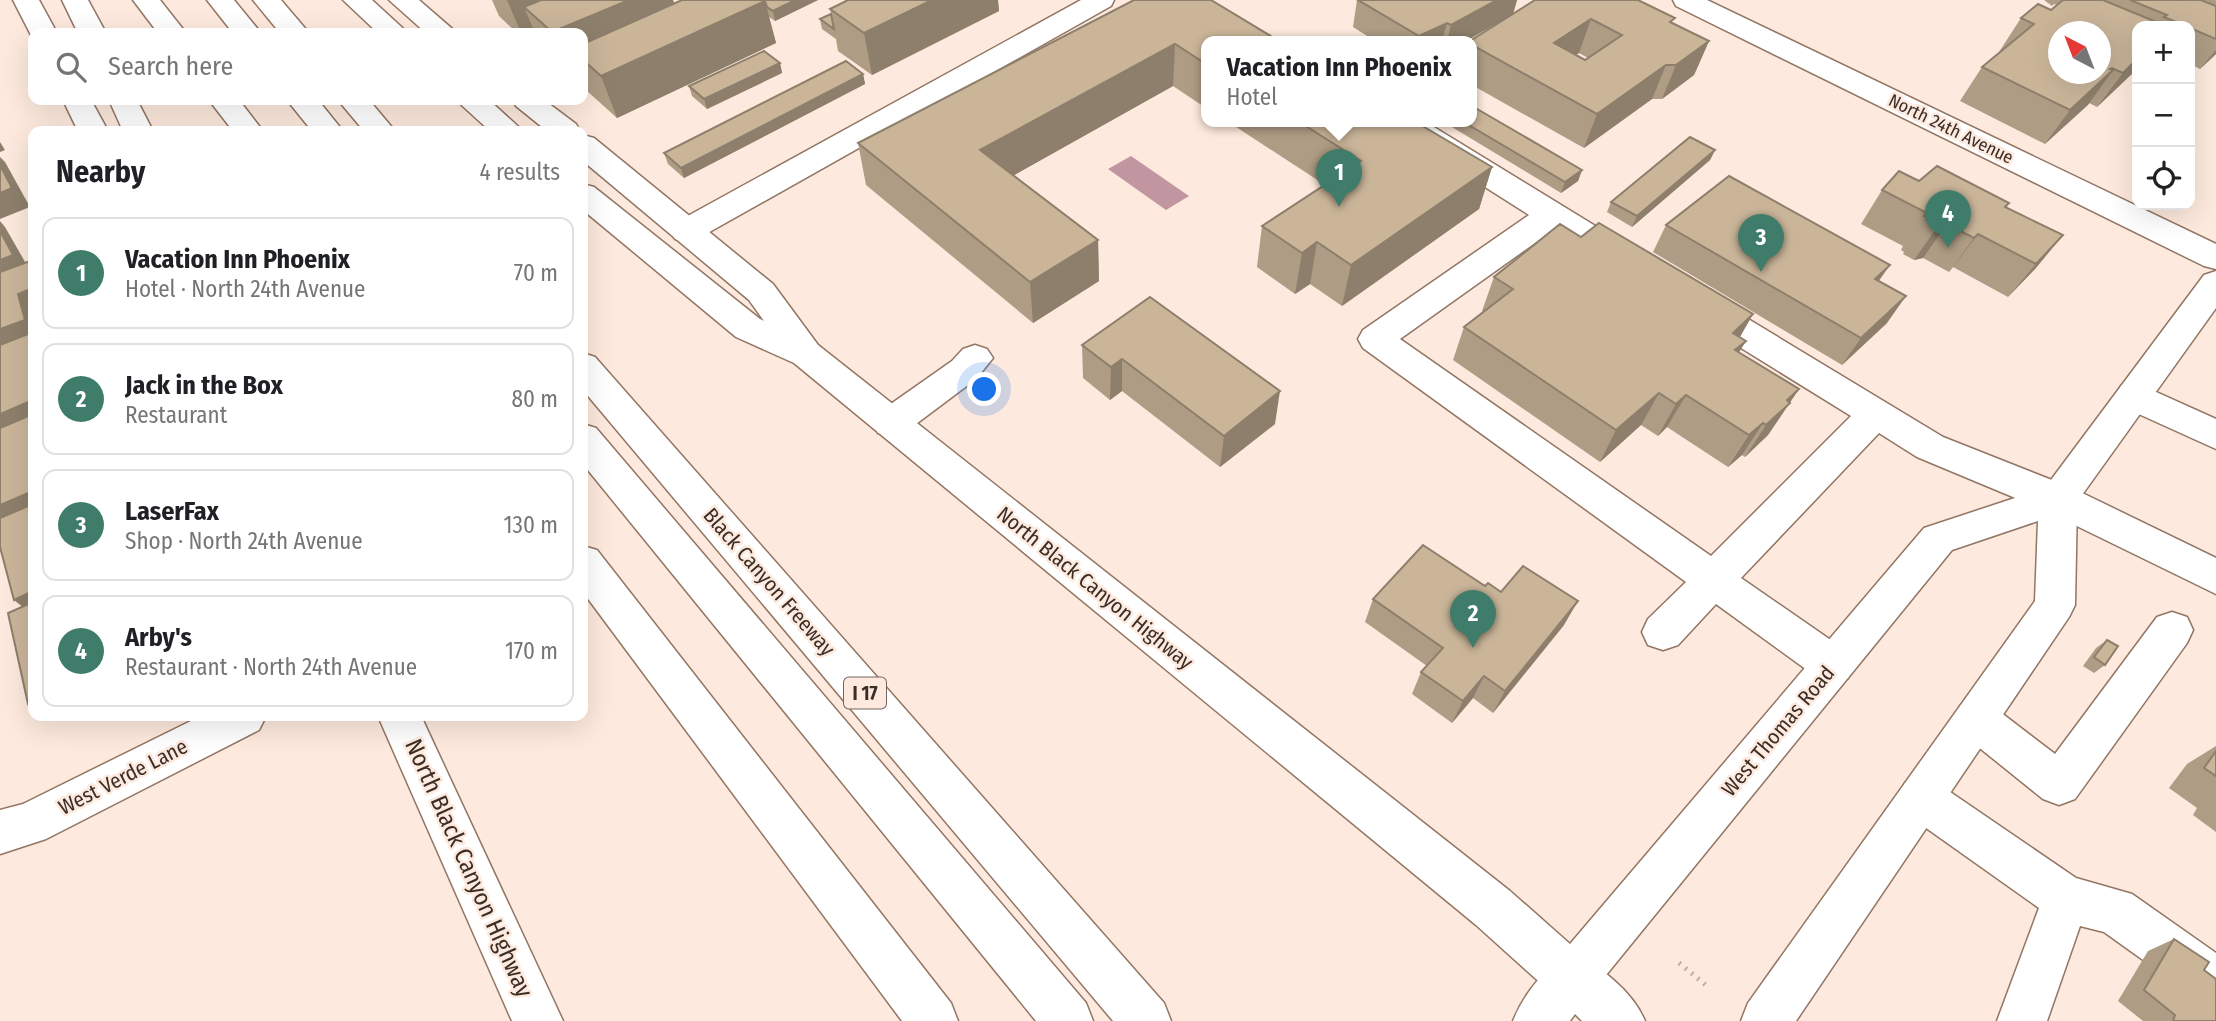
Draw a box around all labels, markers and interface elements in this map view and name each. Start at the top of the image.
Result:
north arrow [2048,21,2111,84]
map controls [2132,21,2195,210]
button: + [2132,21,2195,84]
search box [28,28,588,105]
popup [1201,36,1477,127]
icon: search [52,48,90,86]
text: Search here [108,51,233,82]
text: Vacation Inn Phoenix [1227,52,1451,83]
text: Hotel [1227,83,1277,111]
button: − [2132,84,2195,147]
street label: North 24th Avenue [1885,89,2017,169]
button: locate [2132,147,2195,210]
pin: 1 [1316,149,1362,207]
text: Nearby [56,154,145,190]
text: 4 results [479,158,560,186]
pin: 4 [1925,190,1971,248]
pin: 3 [1738,214,1784,272]
text: Vacation Inn Phoenix [125,244,350,275]
text: 1 [76,259,86,287]
text: 70 m [514,259,558,287]
text: Hotel · North 24th Avenue [125,275,365,303]
text: Jack in the Box [125,370,283,401]
your location [967,372,1001,406]
text: 2 [76,385,86,413]
text: 80 m [511,385,558,413]
text: Restaurant [125,401,227,429]
text: LaserFax [125,496,219,527]
street label: North Black Canyon Highway [992,501,1199,675]
street label: Black Canyon Freeway [698,503,841,662]
text: 3 [76,511,86,539]
text: 130 m [504,511,558,539]
text: Shop · North 24th Avenue [125,527,363,555]
pin: 2 [1450,590,1496,648]
text: Arby's [125,622,192,653]
text: 4 [75,637,87,665]
text: 170 m [505,637,558,665]
text: Restaurant · North 24th Avenue [125,653,417,681]
street label: West Thomas Road [1716,661,1840,801]
road number: I 17 [844,678,886,708]
street label: West Verde Lane [54,733,192,821]
street label: North Black Canyon Highway [399,735,539,1002]

